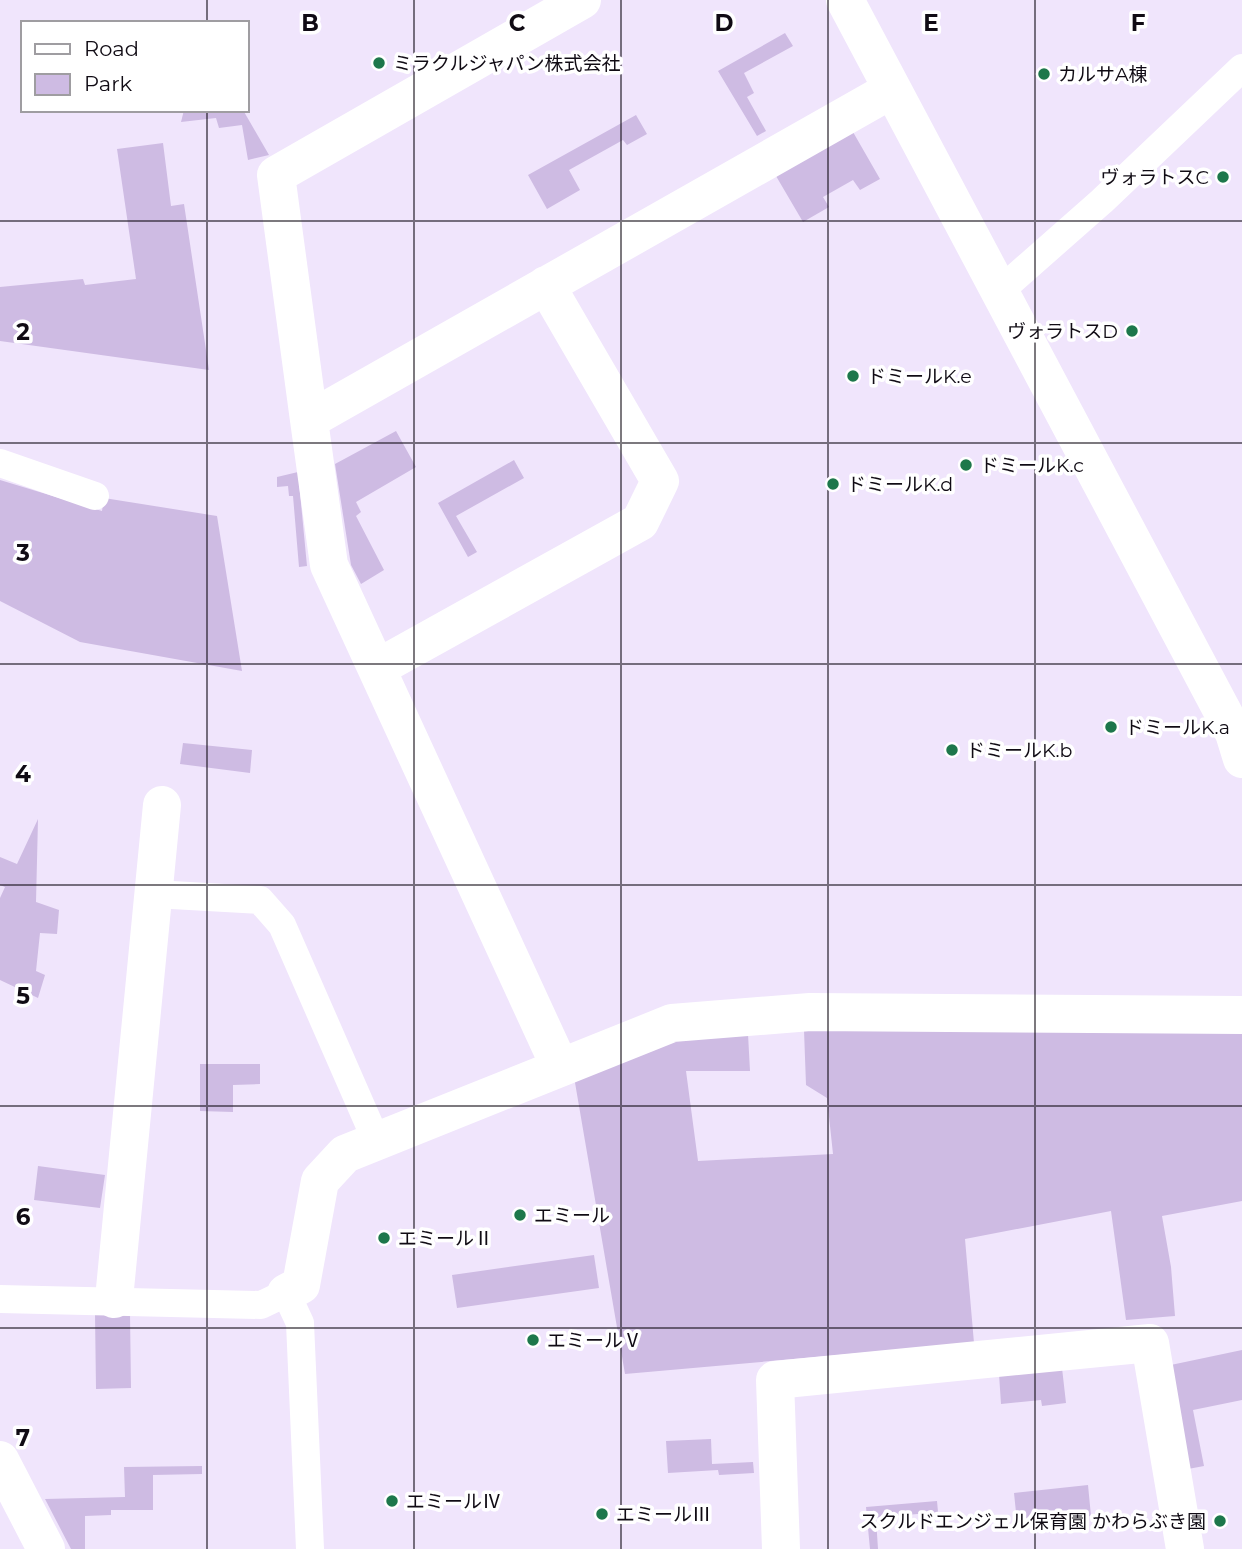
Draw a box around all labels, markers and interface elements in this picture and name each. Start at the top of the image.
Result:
text: B [301,9,319,37]
text: C [509,9,526,37]
text: D [715,9,734,37]
text: E [923,9,939,37]
text: F [1131,9,1146,37]
legend [21,21,248,112]
text: Road [84,36,139,61]
place label: ミラクルジャパン株式会社 [393,52,620,75]
marker: ミラクルジャパン株式会社 [371,55,387,71]
place label: カルサA棟 [1058,63,1148,86]
marker: カルサA棟 [1036,66,1052,82]
text: Park [84,71,132,96]
place label: ヴォラトスC [1101,166,1209,189]
marker: ヴォラトスC [1215,169,1231,185]
text: 2 [16,318,30,346]
place label: ヴォラトスD [1007,320,1118,343]
marker: ヴォラトスD [1124,323,1140,339]
place label: ドミールK.e [867,365,972,388]
marker: ドミールK.e [845,368,861,384]
place label: ドミールK.c [980,454,1084,477]
marker: ドミールK.c [958,457,974,473]
place label: ドミールK.d [847,473,953,496]
marker: ドミールK.d [825,476,841,492]
text: 3 [15,539,30,567]
place label: ドミールK.a [1125,716,1230,739]
marker: ドミールK.a [1103,719,1119,735]
place label: ドミールK.b [966,739,1073,762]
marker: ドミールK.b [944,742,960,758]
text: 4 [15,760,31,788]
text: 5 [16,982,30,1010]
text: 6 [16,1203,31,1231]
place label: エミール [534,1204,610,1227]
marker: エミール [512,1207,528,1223]
place label: エミールⅡ [398,1227,493,1250]
marker: エミールⅡ [376,1230,392,1246]
place label: エミールⅤ [547,1329,642,1352]
marker: エミールⅤ [525,1332,541,1348]
text: 7 [16,1424,30,1452]
place label: エミールⅣ [406,1490,501,1513]
marker: エミールⅣ [384,1493,400,1509]
place label: エミールⅢ [616,1503,711,1526]
marker: エミールⅢ [594,1506,610,1522]
place label: スクルドエンジェル保育園 かわらぶき園 [860,1510,1206,1533]
marker: スクルドエンジェル保育園 かわらぶき園 [1212,1513,1228,1529]

